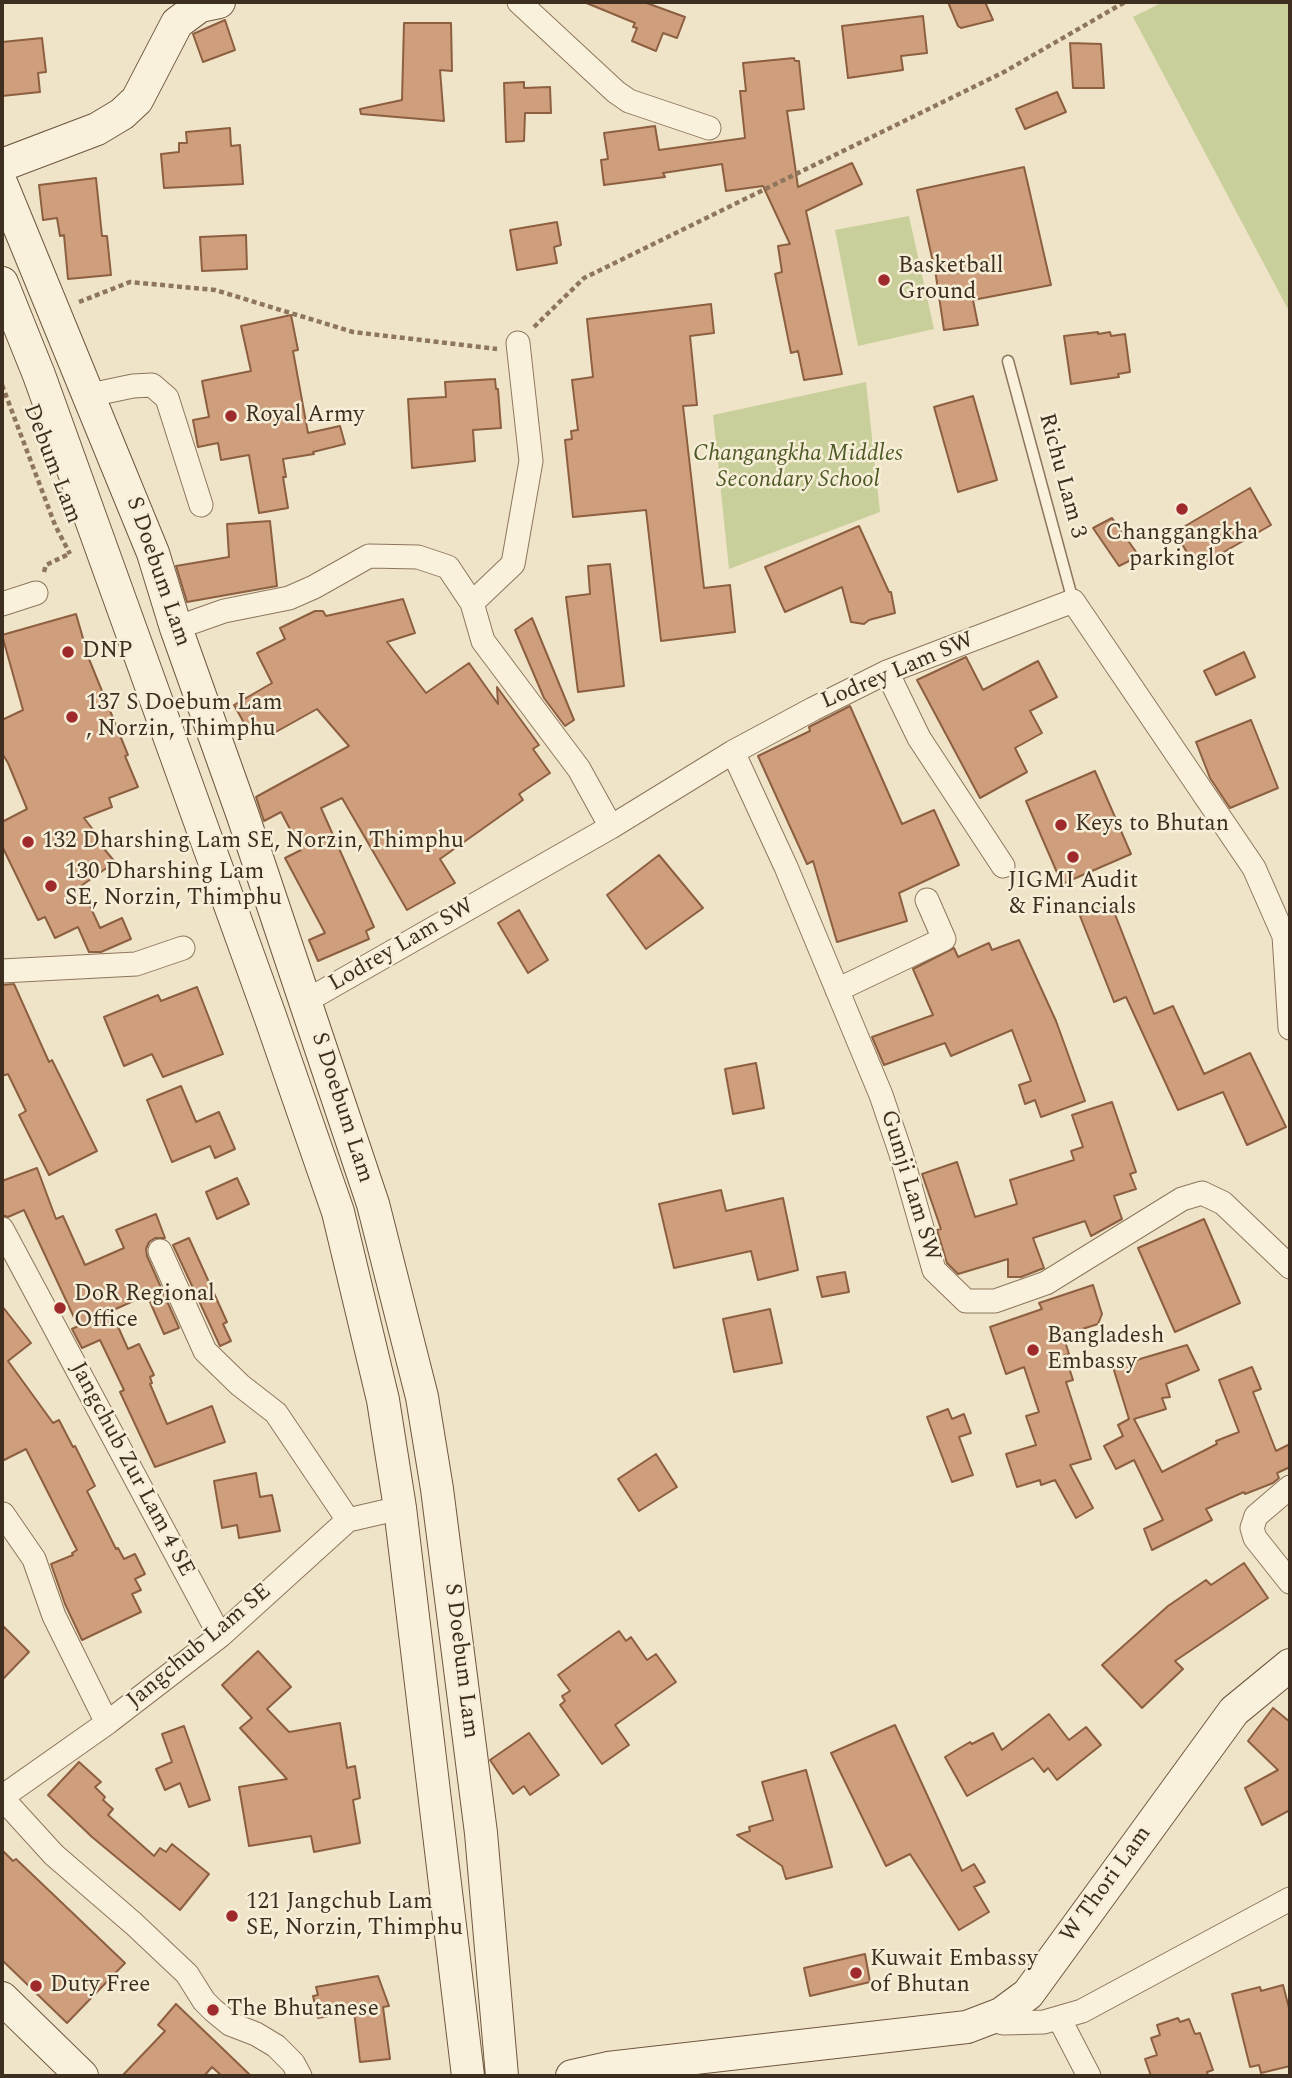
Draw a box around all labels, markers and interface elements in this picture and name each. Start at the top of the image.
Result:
place label: Basketball Ground [898,253,1004,307]
marker: Basketball Ground [876,272,892,288]
street label: Debum Lam [16,400,86,528]
place label: Royal Army [245,402,364,430]
marker: Royal Army [223,408,239,424]
street label: Richu Lam 3 [1031,410,1091,542]
park label: Changangkha Middles Secondary School [693,441,903,495]
street label: S Doebum Lam [119,494,195,650]
marker: Changgangkha parkinglot [1174,501,1190,517]
place label: Changgangkha parkinglot [1106,520,1258,574]
street label: Lodrey Lam SW [818,627,978,717]
place label: DNP [82,638,133,666]
marker: DNP [60,644,76,660]
place label: 137 S Doebum Lam , Norzin, Thimphu [86,690,283,744]
marker: 137 S Doebum Lam , Norzin, Thimphu [64,709,80,725]
place label: Keys to Bhutan [1075,811,1229,839]
marker: Keys to Bhutan [1053,817,1069,833]
place label: 132 Dharshing Lam SE, Norzin, Thimphu [42,828,464,856]
marker: 132 Dharshing Lam SE, Norzin, Thimphu [20,834,36,850]
marker: JIGMI Audit & Financials [1065,849,1081,865]
place label: 130 Dharshing Lam SE, Norzin, Thimphu [65,859,282,913]
place label: JIGMI Audit & Financials [1008,868,1138,922]
marker: 130 Dharshing Lam SE, Norzin, Thimphu [43,878,59,894]
street label: Lodrey Lam SW [324,893,480,999]
street label: S Doebum Lam [304,1029,378,1187]
street label: Gumji Lam SW [873,1107,945,1265]
place label: DoR Regional Office [74,1281,215,1335]
marker: DoR Regional Office [52,1300,68,1316]
place label: Bangladesh Embassy [1047,1323,1164,1377]
marker: Bangladesh Embassy [1025,1342,1041,1358]
street label: Jangchub Zur Lam 4 SE [63,1358,199,1582]
street label: Jangchub Lam SE [122,1579,278,1715]
street label: S Doebum Lam [437,1582,483,1740]
street label: W Thori Lam [1055,1821,1159,1949]
place label: 121 Jangchub Lam SE, Norzin, Thimphu [246,1889,463,1943]
marker: 121 Jangchub Lam SE, Norzin, Thimphu [224,1908,240,1924]
place label: Kuwait Embassy of Bhutan [870,1946,1038,2000]
marker: Kuwait Embassy of Bhutan [848,1965,864,1981]
place label: Duty Free [50,1972,150,2000]
marker: Duty Free [28,1978,44,1994]
place label: The Bhutanese [227,1996,379,2024]
marker: The Bhutanese [205,2002,221,2018]

